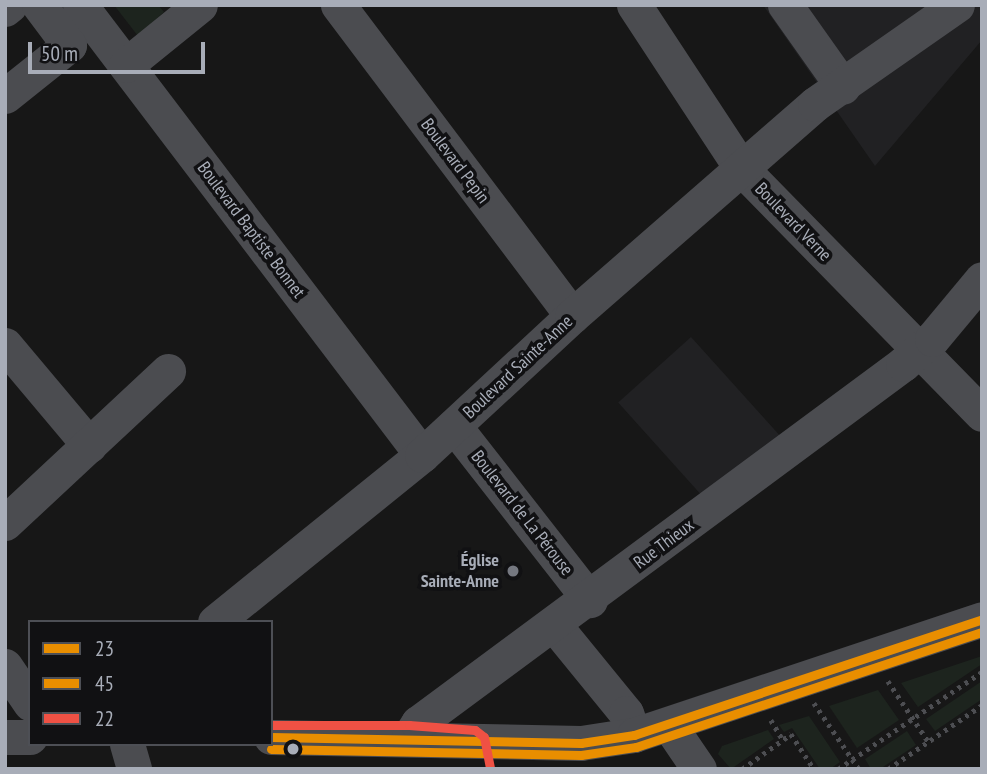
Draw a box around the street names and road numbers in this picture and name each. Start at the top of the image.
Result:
street label: Boulevard Pepin [416,114,494,208]
street label: Boulevard Baptiste Bonnet [193,158,309,302]
street label: Boulevard Verne [750,178,836,266]
street label: Boulevard Sainte-Anne [459,311,577,423]
street label: Boulevard de La Pérouse [467,446,577,580]
street label: Rue Thieux [629,514,699,574]

